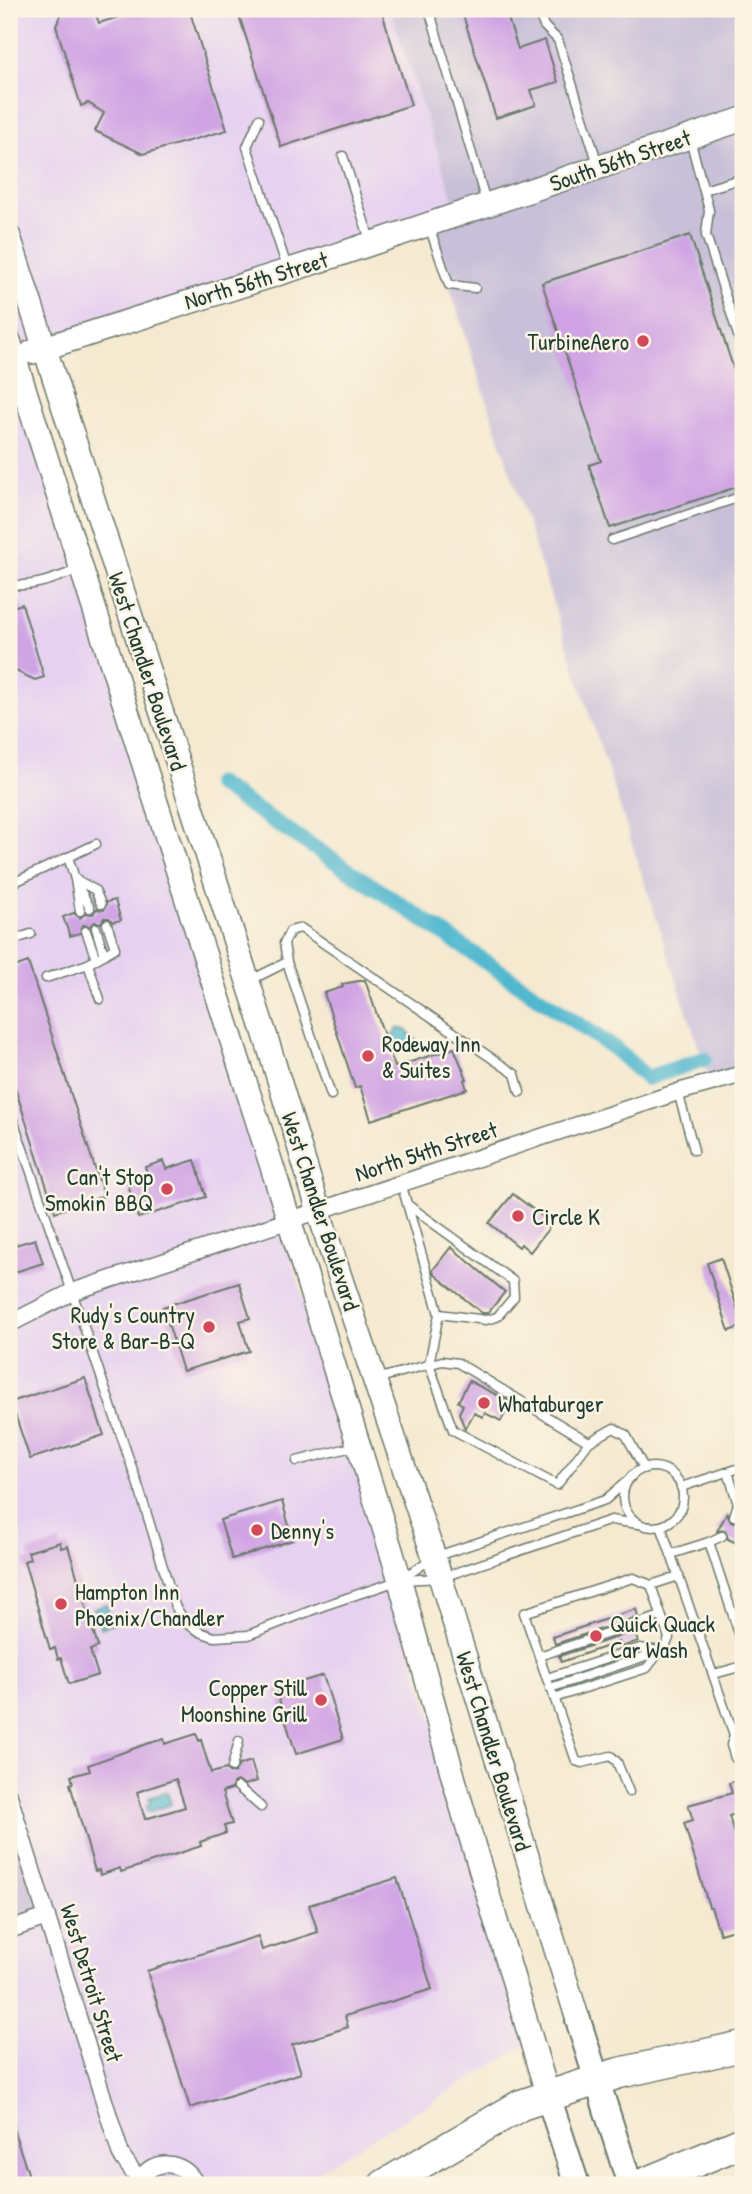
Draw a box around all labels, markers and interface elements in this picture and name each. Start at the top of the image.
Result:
street label: South 56th Street [545,121,696,199]
street label: North 56th Street [180,243,333,317]
place label: TurbineAero [528,326,629,357]
marker: TurbineAero [635,333,651,349]
street label: West Chandler Boulevard [101,568,195,774]
place label: Rodeway Inn & Suites [382,1028,481,1085]
marker: Rodeway Inn & Suites [360,1048,376,1064]
street label: West Chandler Boulevard [274,1108,368,1314]
street label: North 54th Street [351,1113,502,1189]
place label: Can't Stop Smokin' BBQ [45,1161,153,1218]
marker: Can't Stop Smokin' BBQ [159,1181,175,1197]
place label: Circle K [532,1201,600,1232]
marker: Circle K [510,1208,526,1224]
place label: Rudy's Country Store & Bar-B-Q [52,1299,195,1356]
marker: Rudy's Country Store & Bar-B-Q [201,1319,217,1335]
place label: Whataburger [498,1388,604,1419]
marker: Whataburger [476,1395,492,1411]
place label: Denny's [271,1515,334,1546]
marker: Denny's [249,1522,265,1538]
place label: Hampton Inn Phoenix/Chandler [75,1576,225,1633]
marker: Hampton Inn Phoenix/Chandler [53,1596,69,1612]
place label: Quick Quack Car Wash [610,1608,715,1665]
marker: Quick Quack Car Wash [588,1628,604,1644]
street label: West Chandler Boulevard [449,1648,539,1854]
place label: Copper Still Moonshine Grill [181,1672,308,1729]
marker: Copper Still Moonshine Grill [313,1692,329,1708]
street label: West Detroit Street [53,1900,131,2067]

